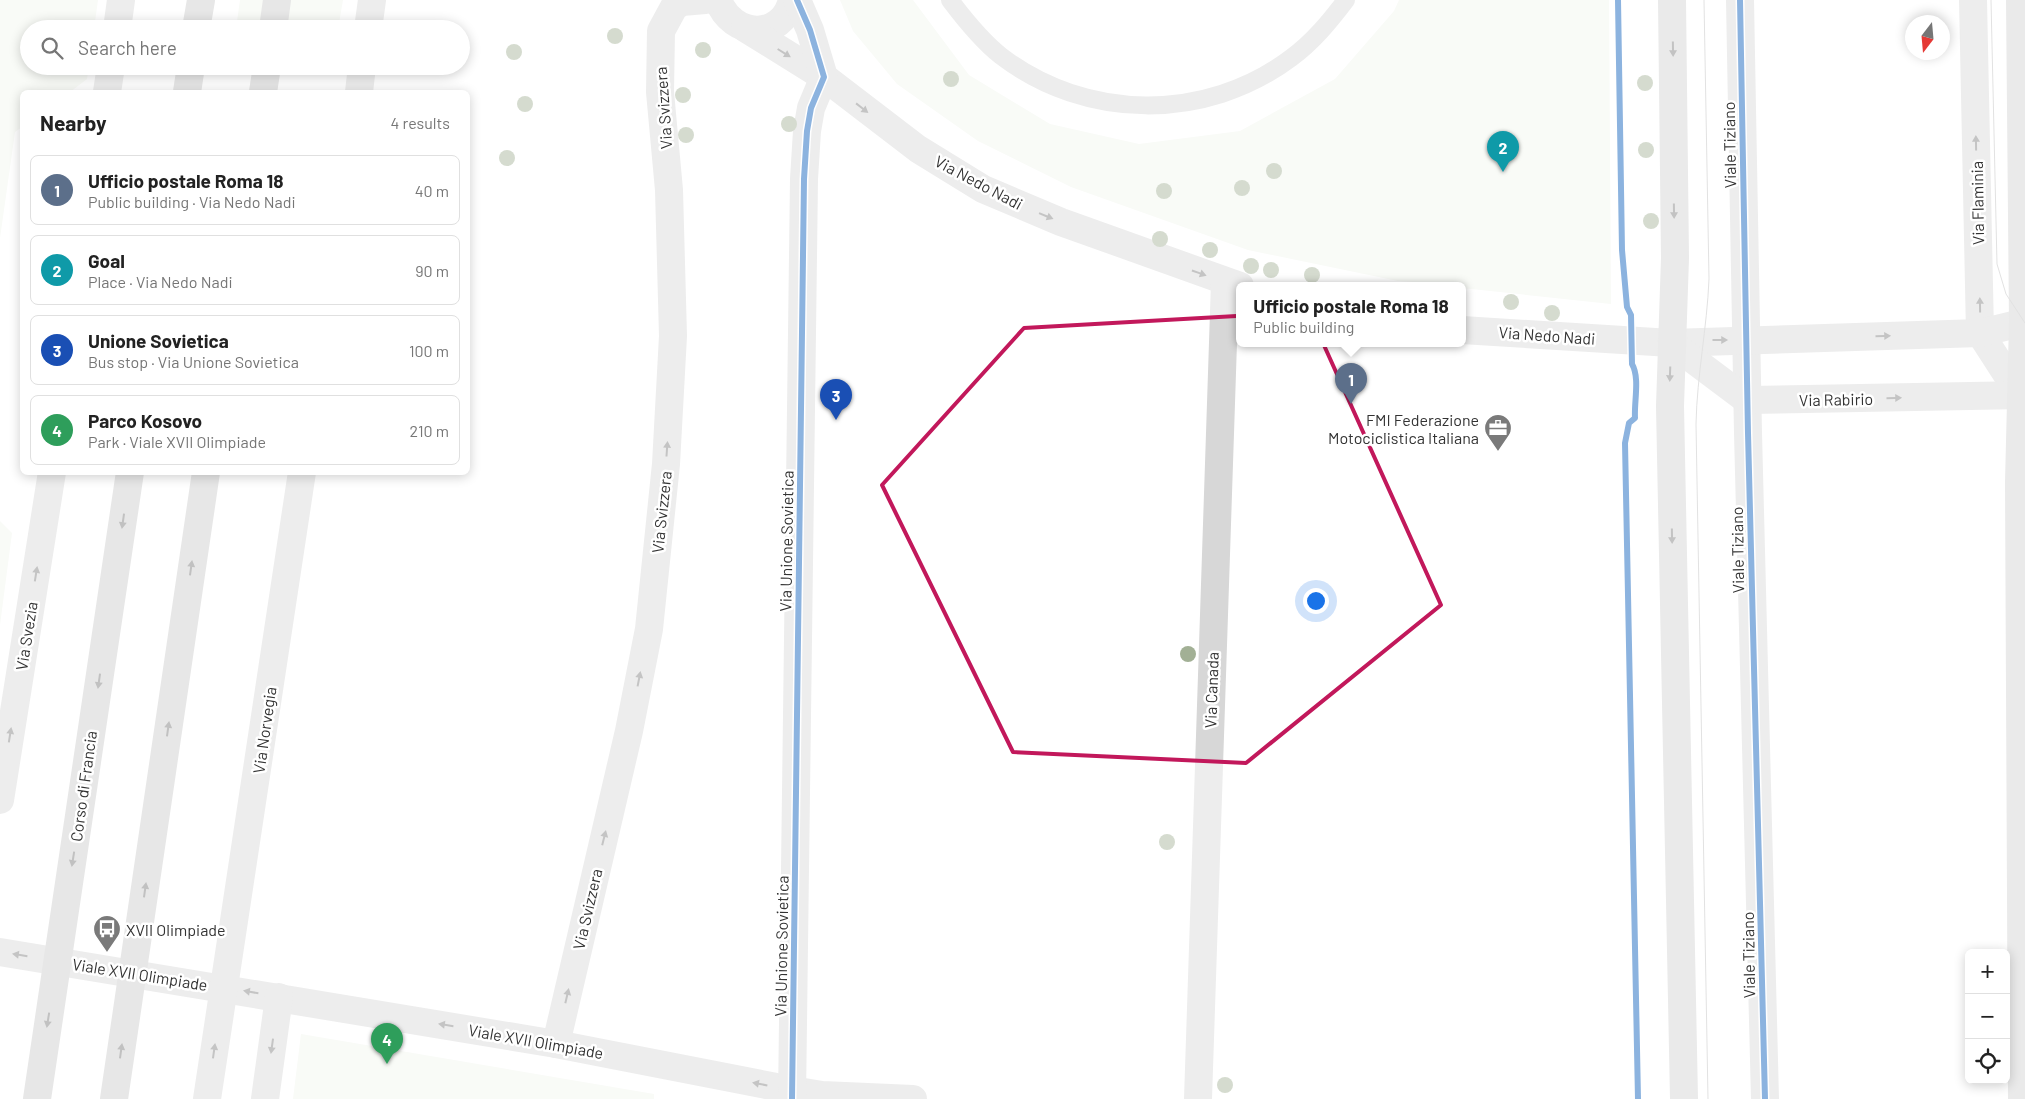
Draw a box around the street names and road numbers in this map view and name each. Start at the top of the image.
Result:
street label: Via Svizzera [651,66,675,150]
street label: Viale Tiziano [1719,102,1739,188]
street label: Via Nedo Nadi [932,151,1026,213]
street label: Via Flaminia [1967,161,1987,245]
street label: Via Nedo Nadi [1498,322,1596,348]
street label: Via Rabirio [1799,389,1873,409]
street label: Via Svizzera [647,470,675,554]
street label: Via Unione Sovietica [775,470,797,612]
street label: Viale Tiziano [1727,507,1747,593]
street label: Via Svezia [11,600,41,672]
street label: Via Canada [1200,652,1222,728]
street label: Via Norvegia [249,685,279,775]
street label: Corso di Francia [66,729,100,843]
street label: Via Svizzera [568,867,606,951]
street label: Via Unione Sovietica [770,875,792,1017]
street label: Viale Tiziano [1738,912,1758,998]
street label: Viale XVII Olimpiade [71,954,209,994]
street label: Viale XVII Olimpiade [467,1020,605,1062]

